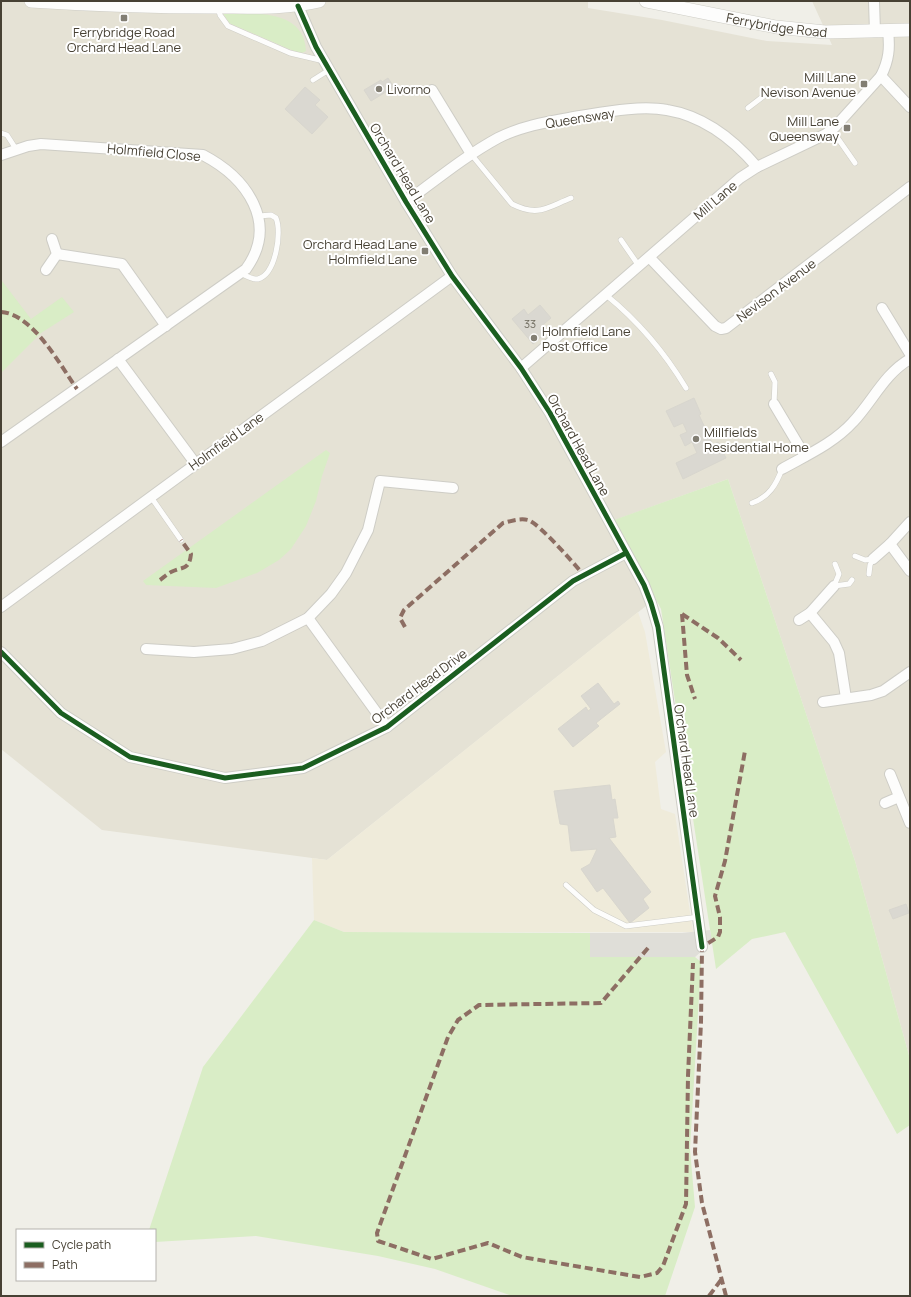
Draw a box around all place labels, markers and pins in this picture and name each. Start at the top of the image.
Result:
marker: Ferrybridge Road Orchard Head Lane [119,13,129,23]
place label: Ferrybridge Road Orchard Head Lane [67,23,181,56]
place label: Mill Lane Nevison Avenue [761,68,856,101]
marker: Mill Lane Nevison Avenue [859,79,869,89]
place label: Livorno [387,80,431,98]
marker: Livorno [374,84,384,94]
place label: Mill Lane Queensway [769,112,839,145]
marker: Mill Lane Queensway [842,123,852,133]
place label: Orchard Head Lane Holmfield Lane [303,235,417,268]
marker: Orchard Head Lane Holmfield Lane [420,246,430,256]
place label: Holmfield Lane Post Office [542,322,631,355]
marker: Holmfield Lane Post Office [529,333,539,343]
place label: Millfields Residential Home [704,423,809,456]
marker: Millfields Residential Home [691,434,701,444]

